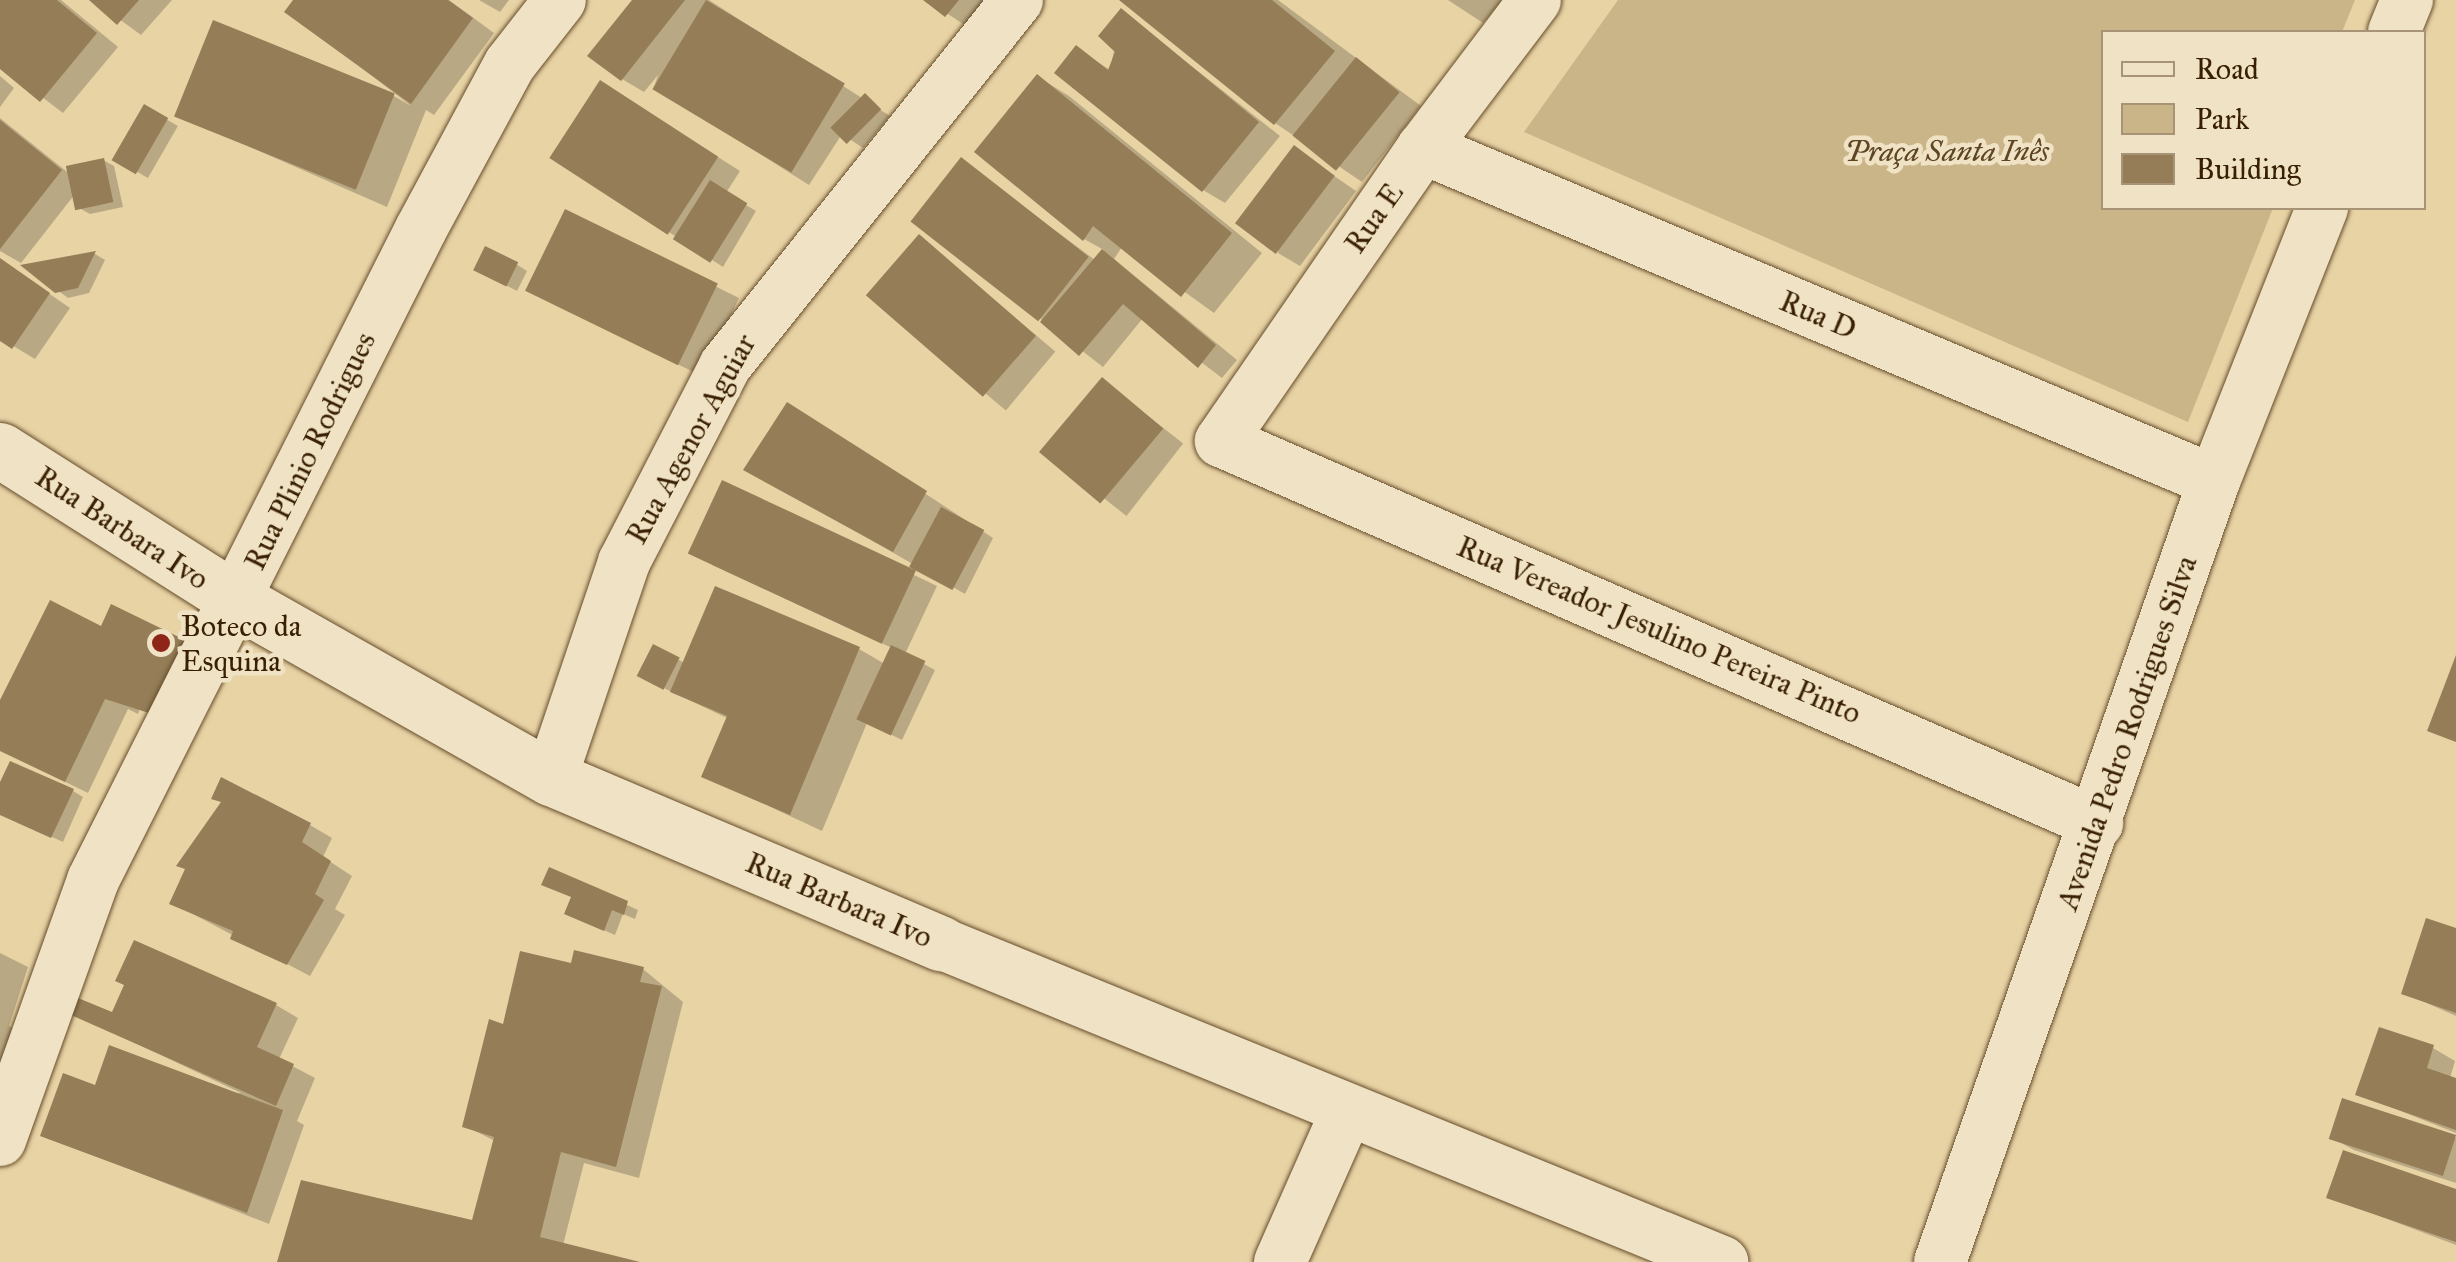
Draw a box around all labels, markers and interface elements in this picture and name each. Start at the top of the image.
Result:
legend [2101,30,2426,210]
text: Road [2195,51,2259,87]
text: Park [2195,101,2249,137]
park label: Praça Santa Inês [1845,133,2049,169]
text: Building [2195,151,2301,187]
street label: Rua E [1337,176,1411,260]
street label: Rua D [1774,283,1862,347]
street label: Rua Plinio Rodrigues [237,326,383,576]
street label: Rua Agenor Aguiar [618,328,764,550]
street label: Rua Barbara Ivo [29,459,215,597]
street label: Rua Vereador Jesulino Pereira Pinto [1452,528,1866,732]
street label: Avenida Pedro Rodrigues Silva [2049,551,2205,915]
place label: Boteco da Esquina [181,608,301,678]
marker: Boteco da Esquina [150,632,172,654]
street label: Rua Barbara Ivo [740,845,938,955]

